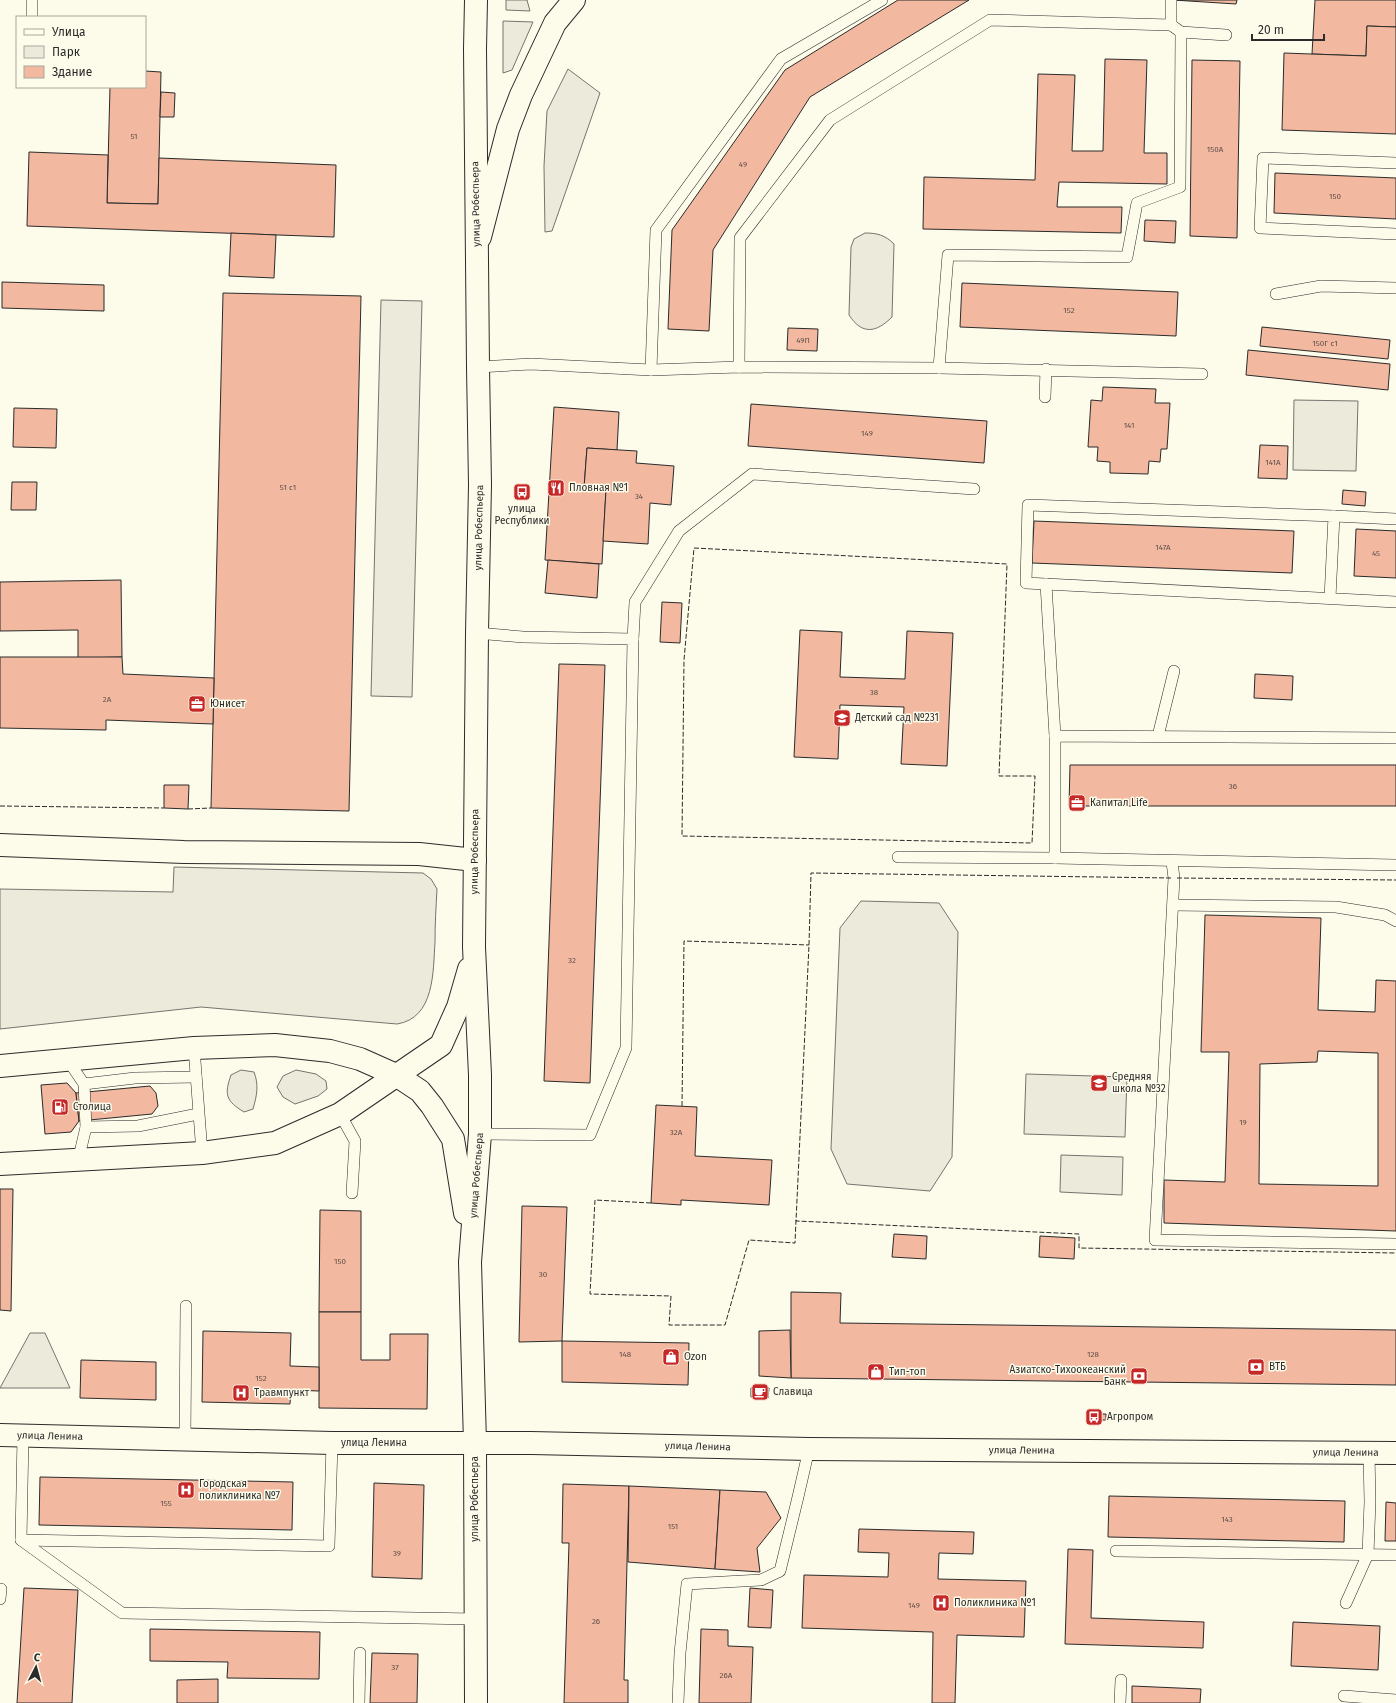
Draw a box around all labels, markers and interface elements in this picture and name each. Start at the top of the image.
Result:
legend [16,16,146,88]
scale bar [1252,16,1324,42]
text: 20 m [1258,23,1284,37]
text: Улица [52,25,86,39]
text: Парк [52,45,81,59]
text: Здание [52,65,92,79]
house number: 51 [130,132,138,141]
house number: 150А [1207,145,1224,154]
house number: 49 [739,160,747,169]
street label: улица Робеспьера [469,161,483,247]
house number: 150 [1329,192,1342,201]
house number: 152 [1063,306,1075,315]
house number: 49П [796,336,810,345]
house number: 150Г с1 [1312,339,1338,348]
house number: 141 [1124,421,1134,430]
house number: 149 [861,429,873,438]
house number: 141А [1265,458,1281,467]
restaurant icon: Пловная №1 [546,478,566,498]
bus stop icon: улица Республики [512,482,532,502]
place label: Пловная №1 [569,482,628,494]
house number: 51 с1 [280,483,296,492]
street label: улица Робеспьера [472,485,486,571]
house number: 34 [635,492,644,501]
place label: улица Республики [494,503,550,527]
house number: 147А [1155,543,1171,552]
house number: 45 [1372,549,1380,558]
house number: 38 [870,688,879,697]
office icon: Юнисет [187,694,207,714]
house number: 2А [103,695,112,704]
place label: Юнисет [210,698,246,710]
school or university icon: Детский сад №231 [832,708,852,728]
place label: Детский сад №231 [854,712,939,724]
house number: 36 [1229,782,1237,791]
office icon: Капитал Life [1067,793,1087,813]
place label: Капитал Life [1090,797,1148,809]
street label: улица Робеспьера [469,809,481,895]
house number: 32 [568,956,576,965]
place label: Средняя школа №32 [1112,1071,1166,1095]
school or university icon: Средняя школа №32 [1089,1073,1109,1093]
fuel station icon: Столица [50,1097,70,1117]
place label: Столица [73,1101,111,1113]
house number: 19 [1239,1118,1247,1127]
house number: 32А [670,1128,683,1137]
street label: улица Робеспьера [467,1132,486,1219]
house number: 150 [334,1257,347,1266]
house number: 30 [539,1270,548,1279]
shop icon: Ozon [661,1347,681,1367]
house number: 148 [619,1350,632,1359]
house number: 128 [1087,1350,1100,1359]
place label: Ozon [684,1351,707,1363]
bank icon: ВТБ [1246,1357,1266,1377]
place label: ВТБ [1269,1361,1286,1373]
shop icon: Тип-топ [866,1362,886,1382]
place label: Азиатско-Тихоокеанский Банк [1009,1364,1127,1388]
place label: Тип-топ [889,1366,926,1378]
bank icon: Азиатско-Тихоокеанский Банк [1129,1366,1149,1386]
house number: 152 [255,1374,267,1383]
cafe icon: Славица [750,1382,770,1402]
hospital icon: Травмпункт [231,1383,251,1403]
place label: Славица [773,1386,813,1398]
place label: Травмпункт [254,1387,310,1399]
bus stop icon: Агропром [1084,1407,1104,1427]
place label: Агропром [1107,1411,1153,1423]
street label: улица Ленина [17,1429,83,1443]
street label: улица Ленина [341,1437,407,1449]
street label: улица Ленина [665,1440,731,1453]
street label: улица Ленина [989,1444,1055,1457]
street label: улица Ленина [1313,1446,1379,1459]
street label: улица Робеспьера [469,1456,481,1542]
place label: Городская поликлиника №7 [199,1478,281,1502]
hospital icon: Городская поликлиника №7 [176,1480,196,1500]
house number: 155 [160,1499,172,1508]
house number: 143 [1221,1515,1233,1524]
house number: 151 [668,1522,678,1531]
house number: 39 [393,1549,401,1558]
hospital icon: Поликлиника №1 [931,1593,951,1613]
place label: Поликлиника №1 [954,1597,1036,1609]
house number: 149 [908,1601,920,1610]
house number: 26 [592,1617,600,1626]
north arrow [16,1647,56,1687]
text: С [33,1651,41,1664]
house number: 37 [391,1663,399,1672]
house number: 26А [720,1671,733,1680]

